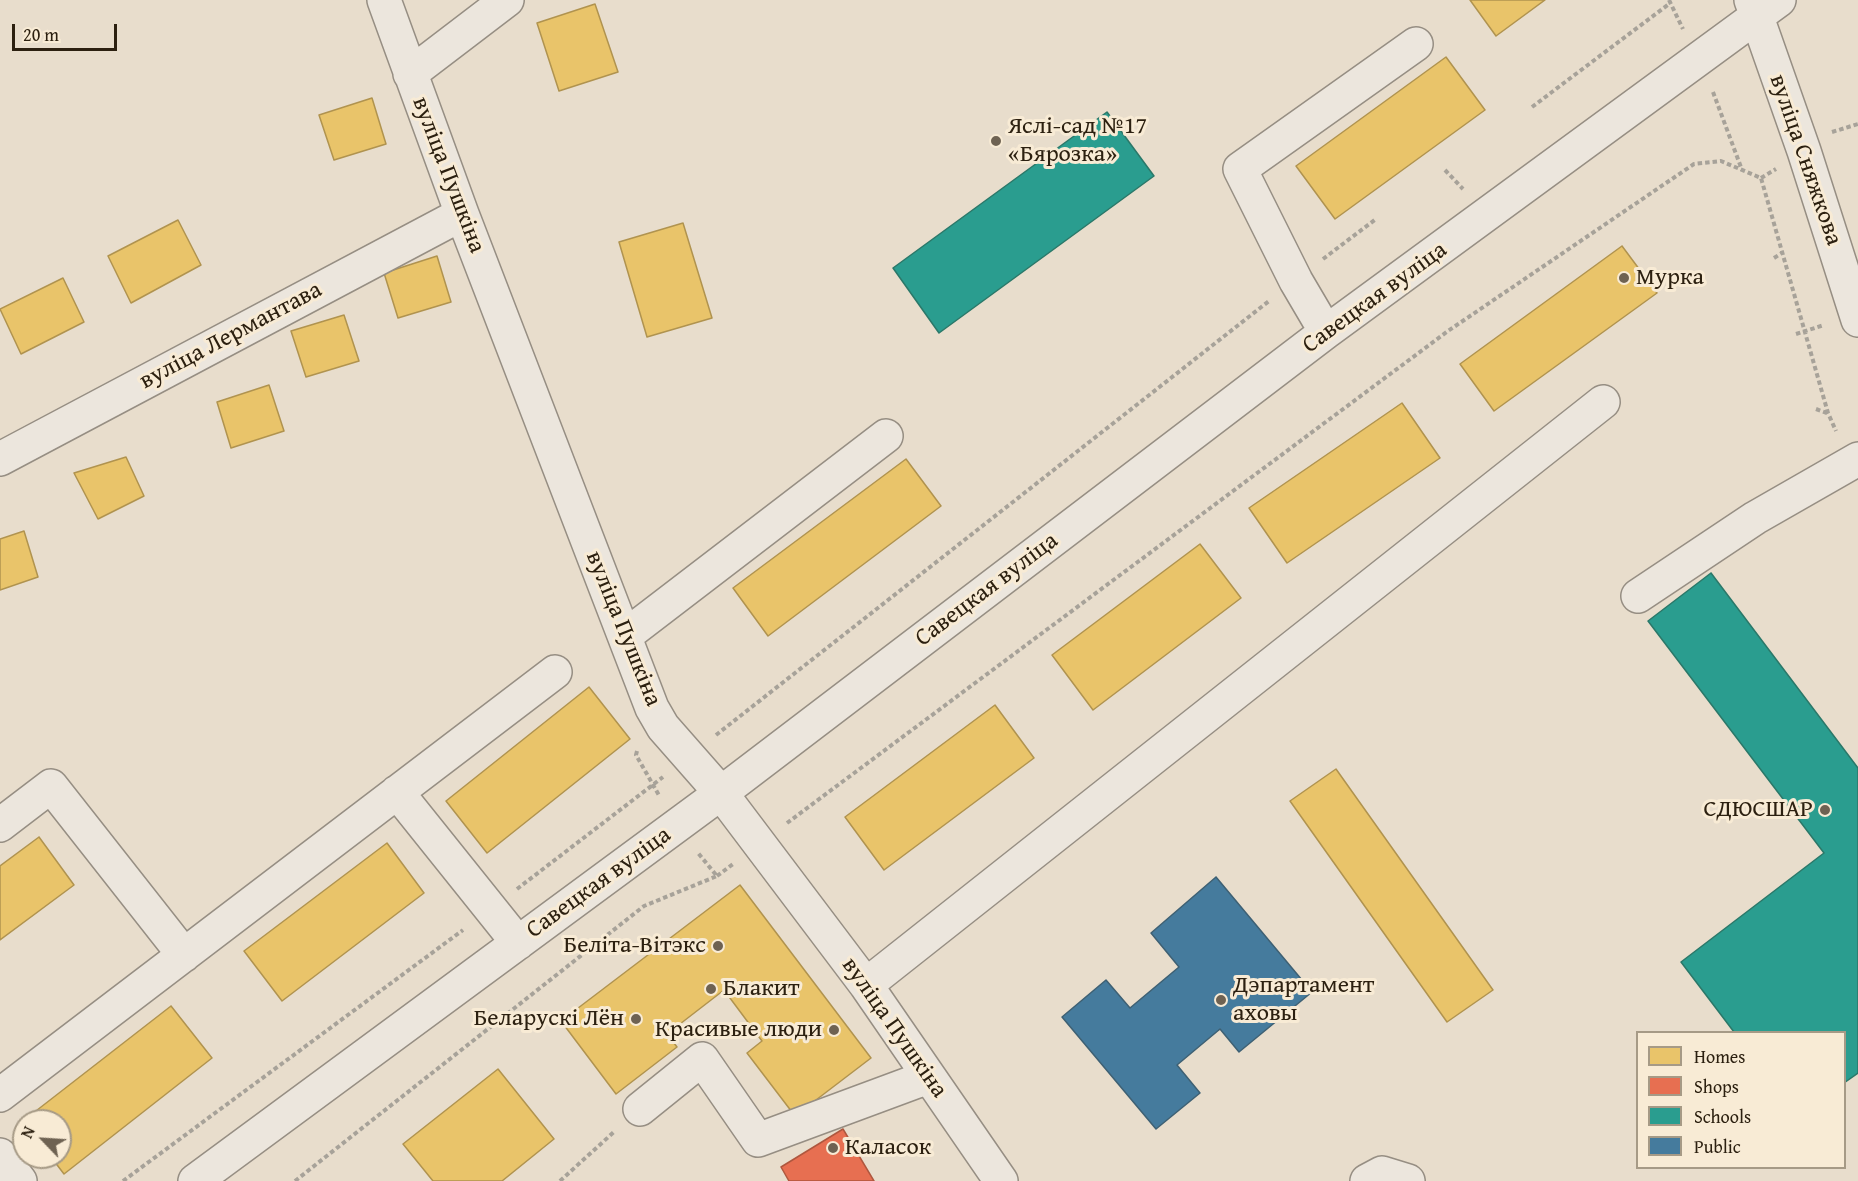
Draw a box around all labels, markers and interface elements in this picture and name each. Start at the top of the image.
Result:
scale bar [15,12,120,50]
text: 20 m [23,21,59,48]
street label: вуліца Сняжкова [1762,71,1848,249]
street label: вуліца Пушкіна [405,93,491,257]
place label: Яслі-сад №17 «Бярозка» [1008,113,1147,169]
marker: Яслі-сад №17 «Бярозка» [989,134,1003,148]
street label: Савецкая вуліца [1297,236,1453,360]
place label: Мурка [1636,264,1704,292]
marker: Мурка [1617,271,1631,285]
street label: вуліца Лермантава [135,276,327,396]
street label: Савецкая вуліца [910,527,1064,653]
street label: вуліца Пушкіна [579,547,667,711]
place label: СДЮСШАР [1704,796,1813,824]
marker: СДЮСШАР [1818,803,1832,817]
street label: Савецкая вуліца [521,821,677,945]
place label: Беліта-Вітэкс [564,932,706,960]
marker: Беліта-Вітэкс [711,939,725,953]
street label: вуліца Пушкіна [835,952,953,1104]
place label: Дэпартамент аховы [1233,972,1374,1028]
place label: Блакит [723,975,800,1003]
marker: Блакит [704,982,718,996]
marker: Дэпартамент аховы [1214,993,1228,1007]
place label: Беларускі Лён [474,1005,624,1033]
marker: Беларускі Лён [629,1012,643,1026]
place label: Красивые люди [655,1016,822,1044]
marker: Красивые люди [827,1023,841,1037]
legend [1636,1031,1846,1169]
text: Homes [1694,1043,1745,1070]
text: Shops [1694,1073,1739,1100]
text: Schools [1694,1103,1751,1130]
north arrow [12,1109,72,1169]
text: N [14,1122,41,1142]
text: Public [1694,1133,1741,1160]
place label: Каласок [845,1134,931,1162]
marker: Каласок [826,1141,840,1155]

